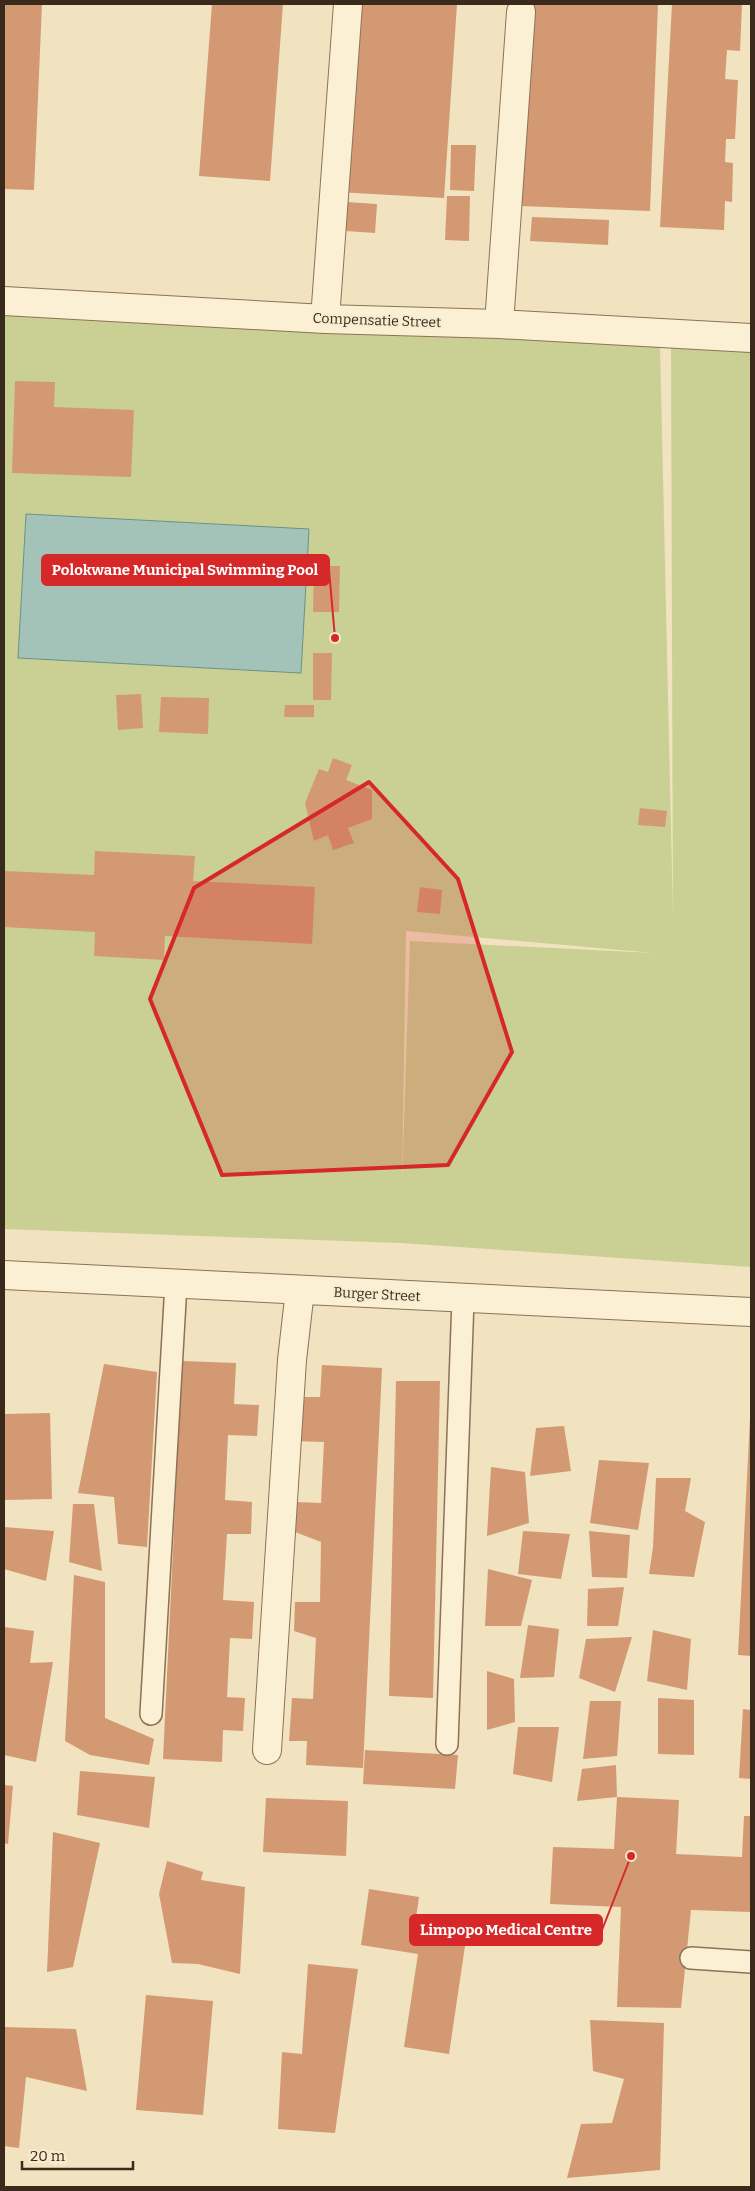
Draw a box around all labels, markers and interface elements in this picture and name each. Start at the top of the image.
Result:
street label: Compensatie Street [312,310,441,331]
callout: Polokwane Municipal Swimming Pool [42,555,329,585]
text: Polokwane Municipal Swimming Pool [52,561,319,579]
street label: Burger Street [333,1284,421,1305]
callout: Limpopo Medical Centre [410,1915,602,1945]
text: Limpopo Medical Centre [420,1921,592,1939]
scale bar [22,2138,134,2170]
text: 20 m [30,2147,66,2165]

